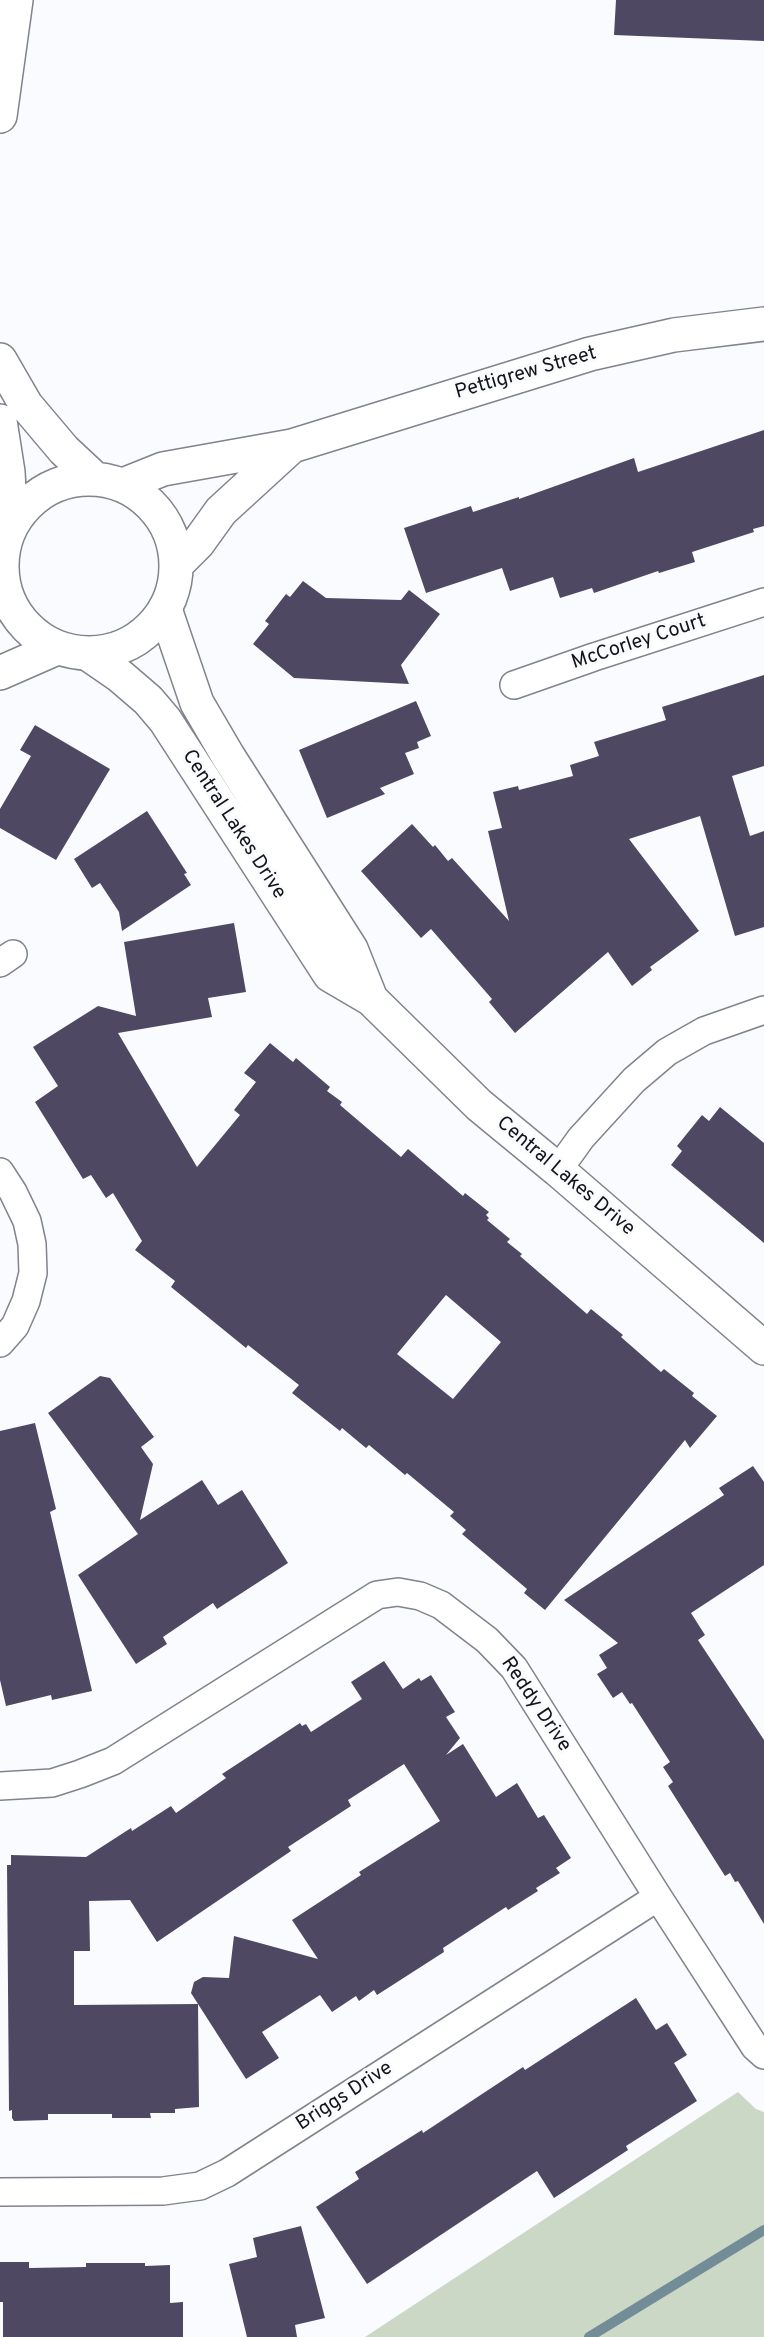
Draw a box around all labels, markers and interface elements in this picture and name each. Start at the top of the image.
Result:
street label: Pettigrew Street [453,342,599,406]
street label: McCorley Court [569,610,709,676]
street label: Central Lakes Drive [176,746,290,904]
street label: Central Lakes Drive [491,1112,639,1242]
street label: Reddy Drive [495,1653,575,1757]
street label: Briggs Drive [292,2057,398,2137]

